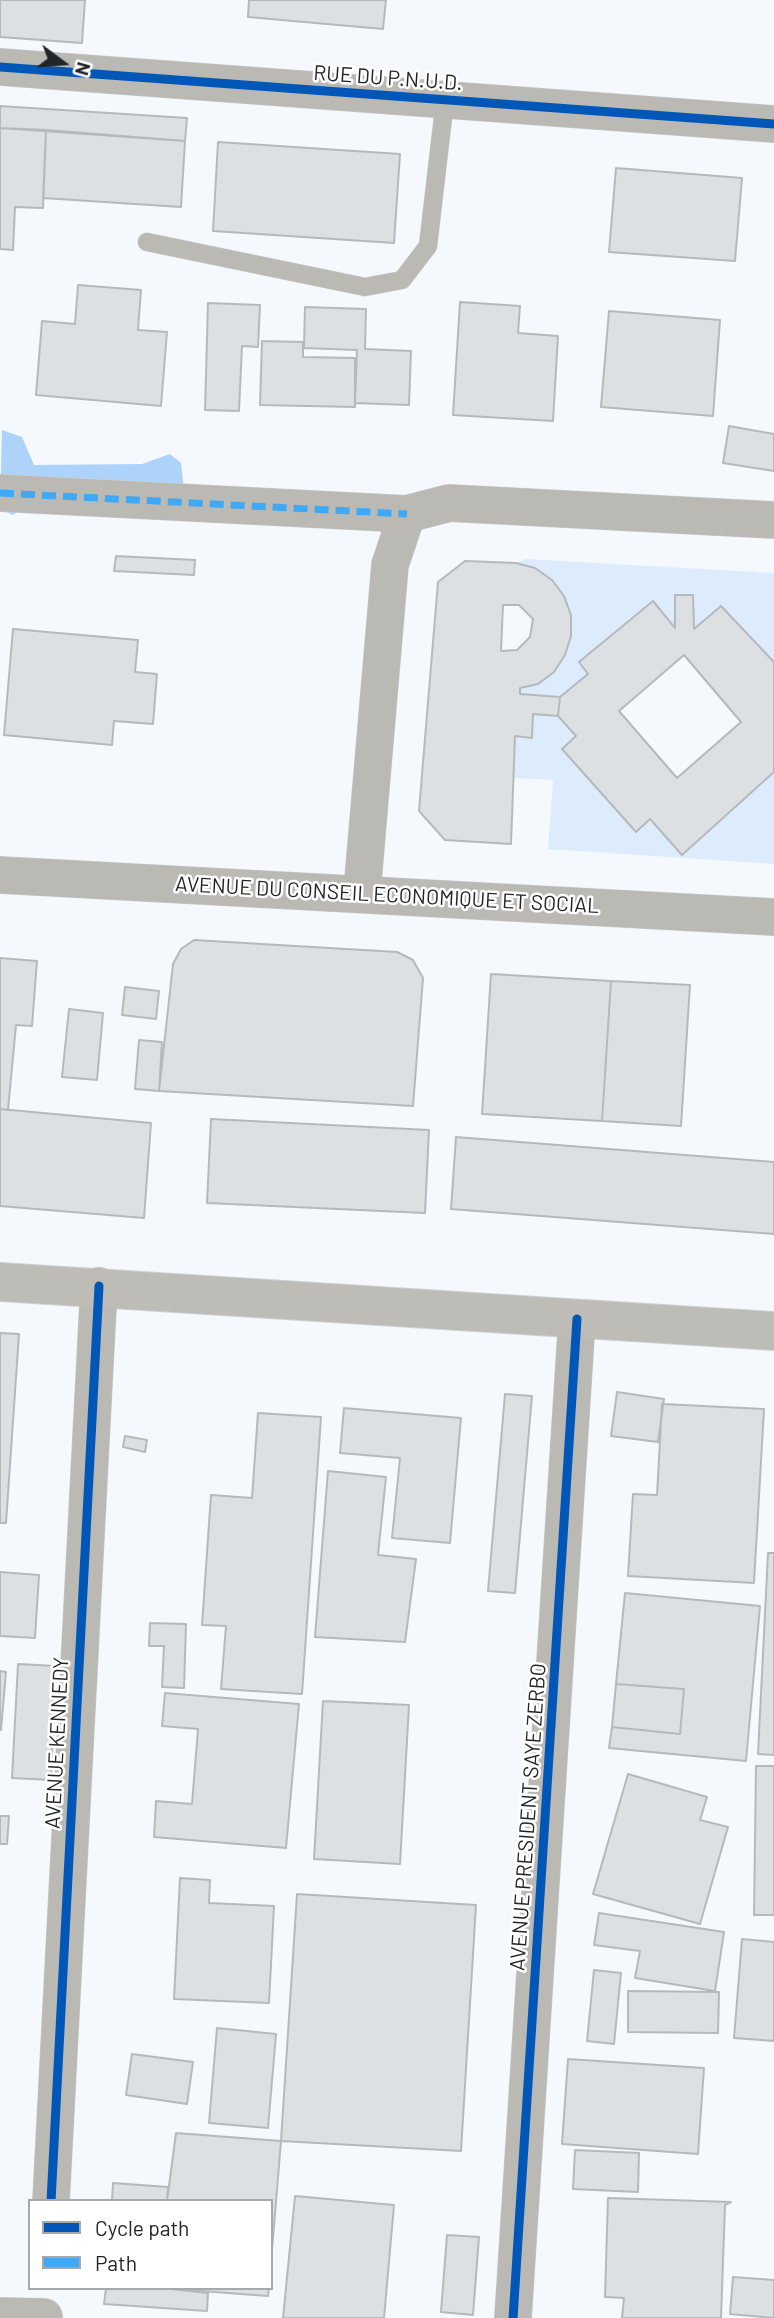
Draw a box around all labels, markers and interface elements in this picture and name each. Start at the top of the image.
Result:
north arrow [28,28,98,98]
text: N [71,60,96,78]
street label: RUE DU P.N.U.D. [313,60,463,96]
street label: AVENUE DU CONSEIL ECONOMIQUE ET SOCIAL [174,871,600,919]
street label: AVENUE KENNEDY [40,1657,74,1829]
street label: AVENUE PRESIDENT SAYE ZERBO [505,1662,551,1972]
legend [28,2199,273,2290]
text: Cycle path [95,2215,189,2240]
text: Path [95,2250,137,2275]

